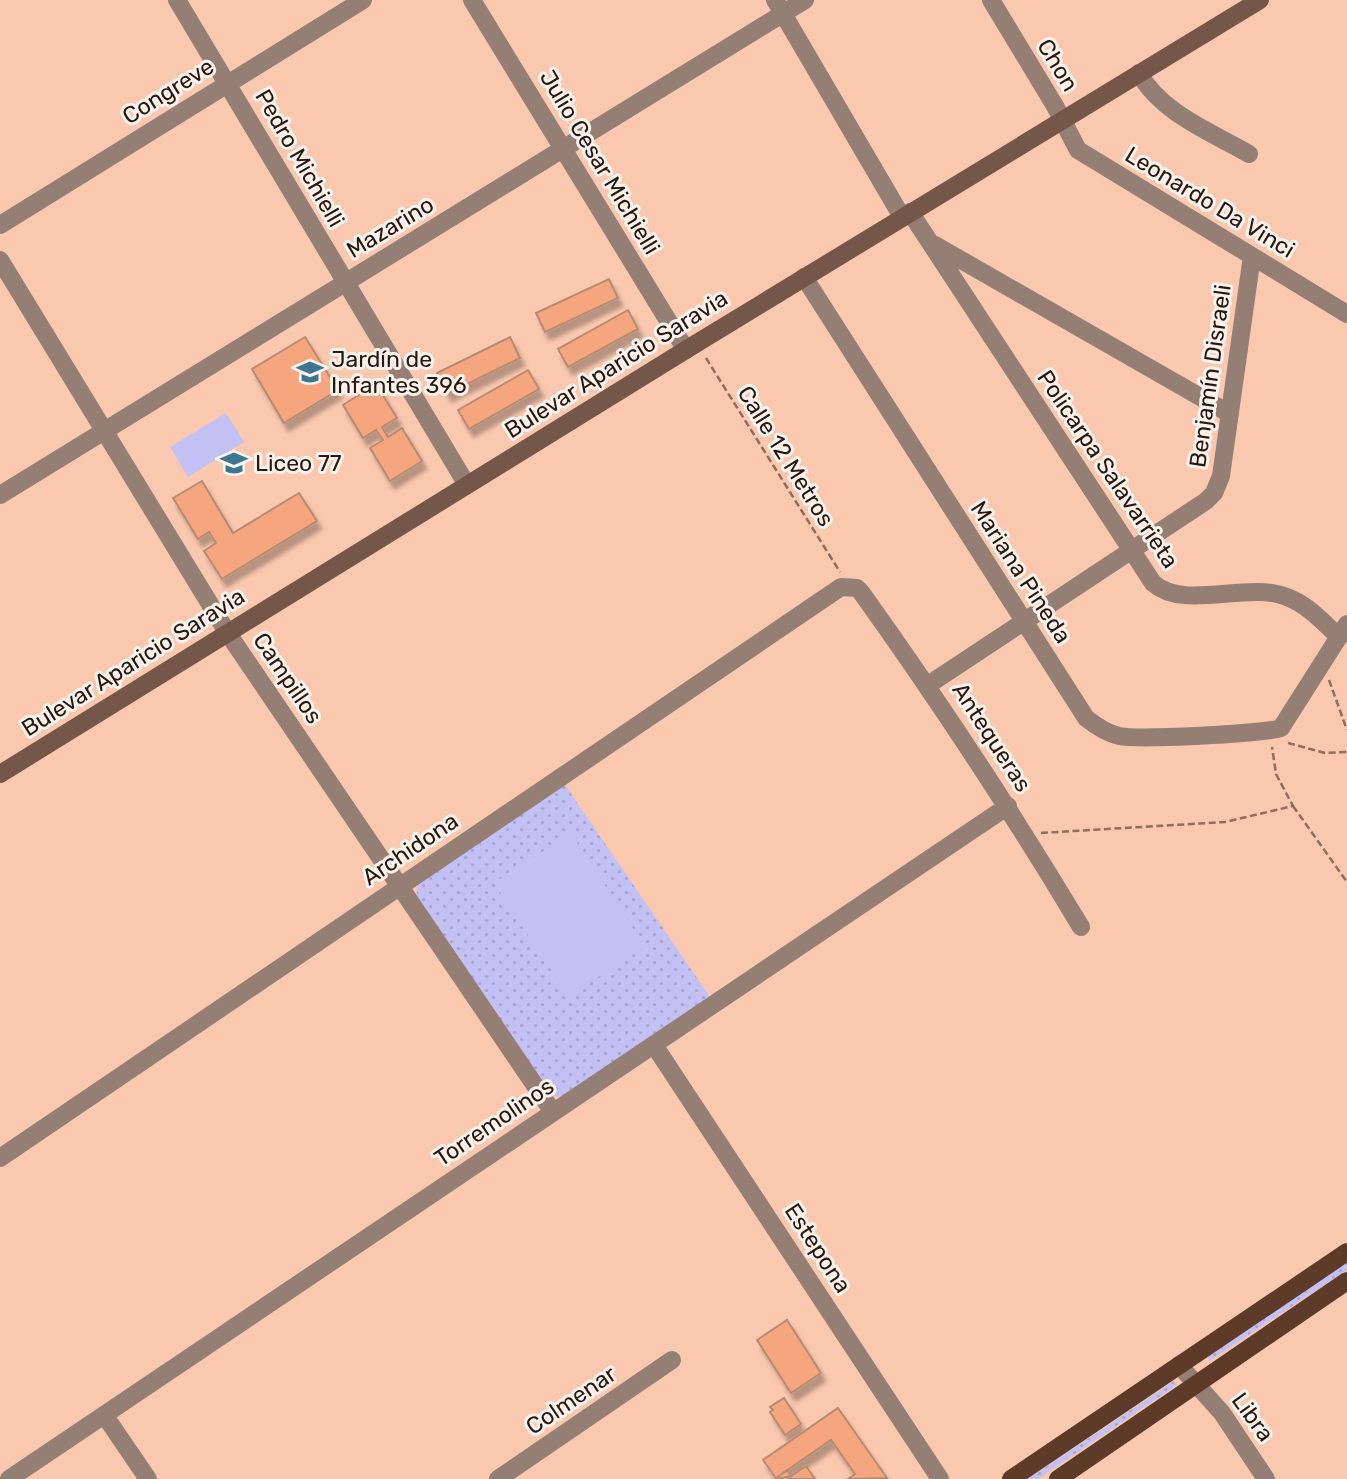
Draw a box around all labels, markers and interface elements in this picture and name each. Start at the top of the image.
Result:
street label: Chon [1031,34,1085,96]
street label: Congreve [117,52,219,130]
street label: Julio Cesar Michielli [534,65,666,259]
street label: Pedro Michielli [249,84,351,232]
street label: Leonardo Da Vinci [1120,140,1300,264]
street label: Mazarino [341,190,439,264]
street label: Benjamín Disraeli [1183,283,1237,469]
street label: Bulevar Aparicio Saravia [499,284,733,444]
place label: Jardín de Infantes 396 [331,345,467,399]
school or university icon: Jardín de Infantes 396 [295,357,325,387]
street label: Policarpa Salavarrieta [1031,365,1185,573]
street label: Calle 12 Metros [732,381,840,531]
school or university icon: Liceo 77 [219,448,249,478]
place label: Liceo 77 [255,449,342,477]
street label: Mariana Pineda [965,496,1077,648]
street label: Bulevar Aparicio Saravia [16,582,250,742]
street label: Campillos [247,627,329,729]
street label: Antequeras [946,677,1038,797]
street label: Archidona [357,807,463,891]
street label: Torremolinos [429,1072,559,1172]
street label: Estepona [779,1198,857,1298]
street label: Colmenar [521,1360,622,1440]
street label: Libra [1226,1387,1280,1447]

